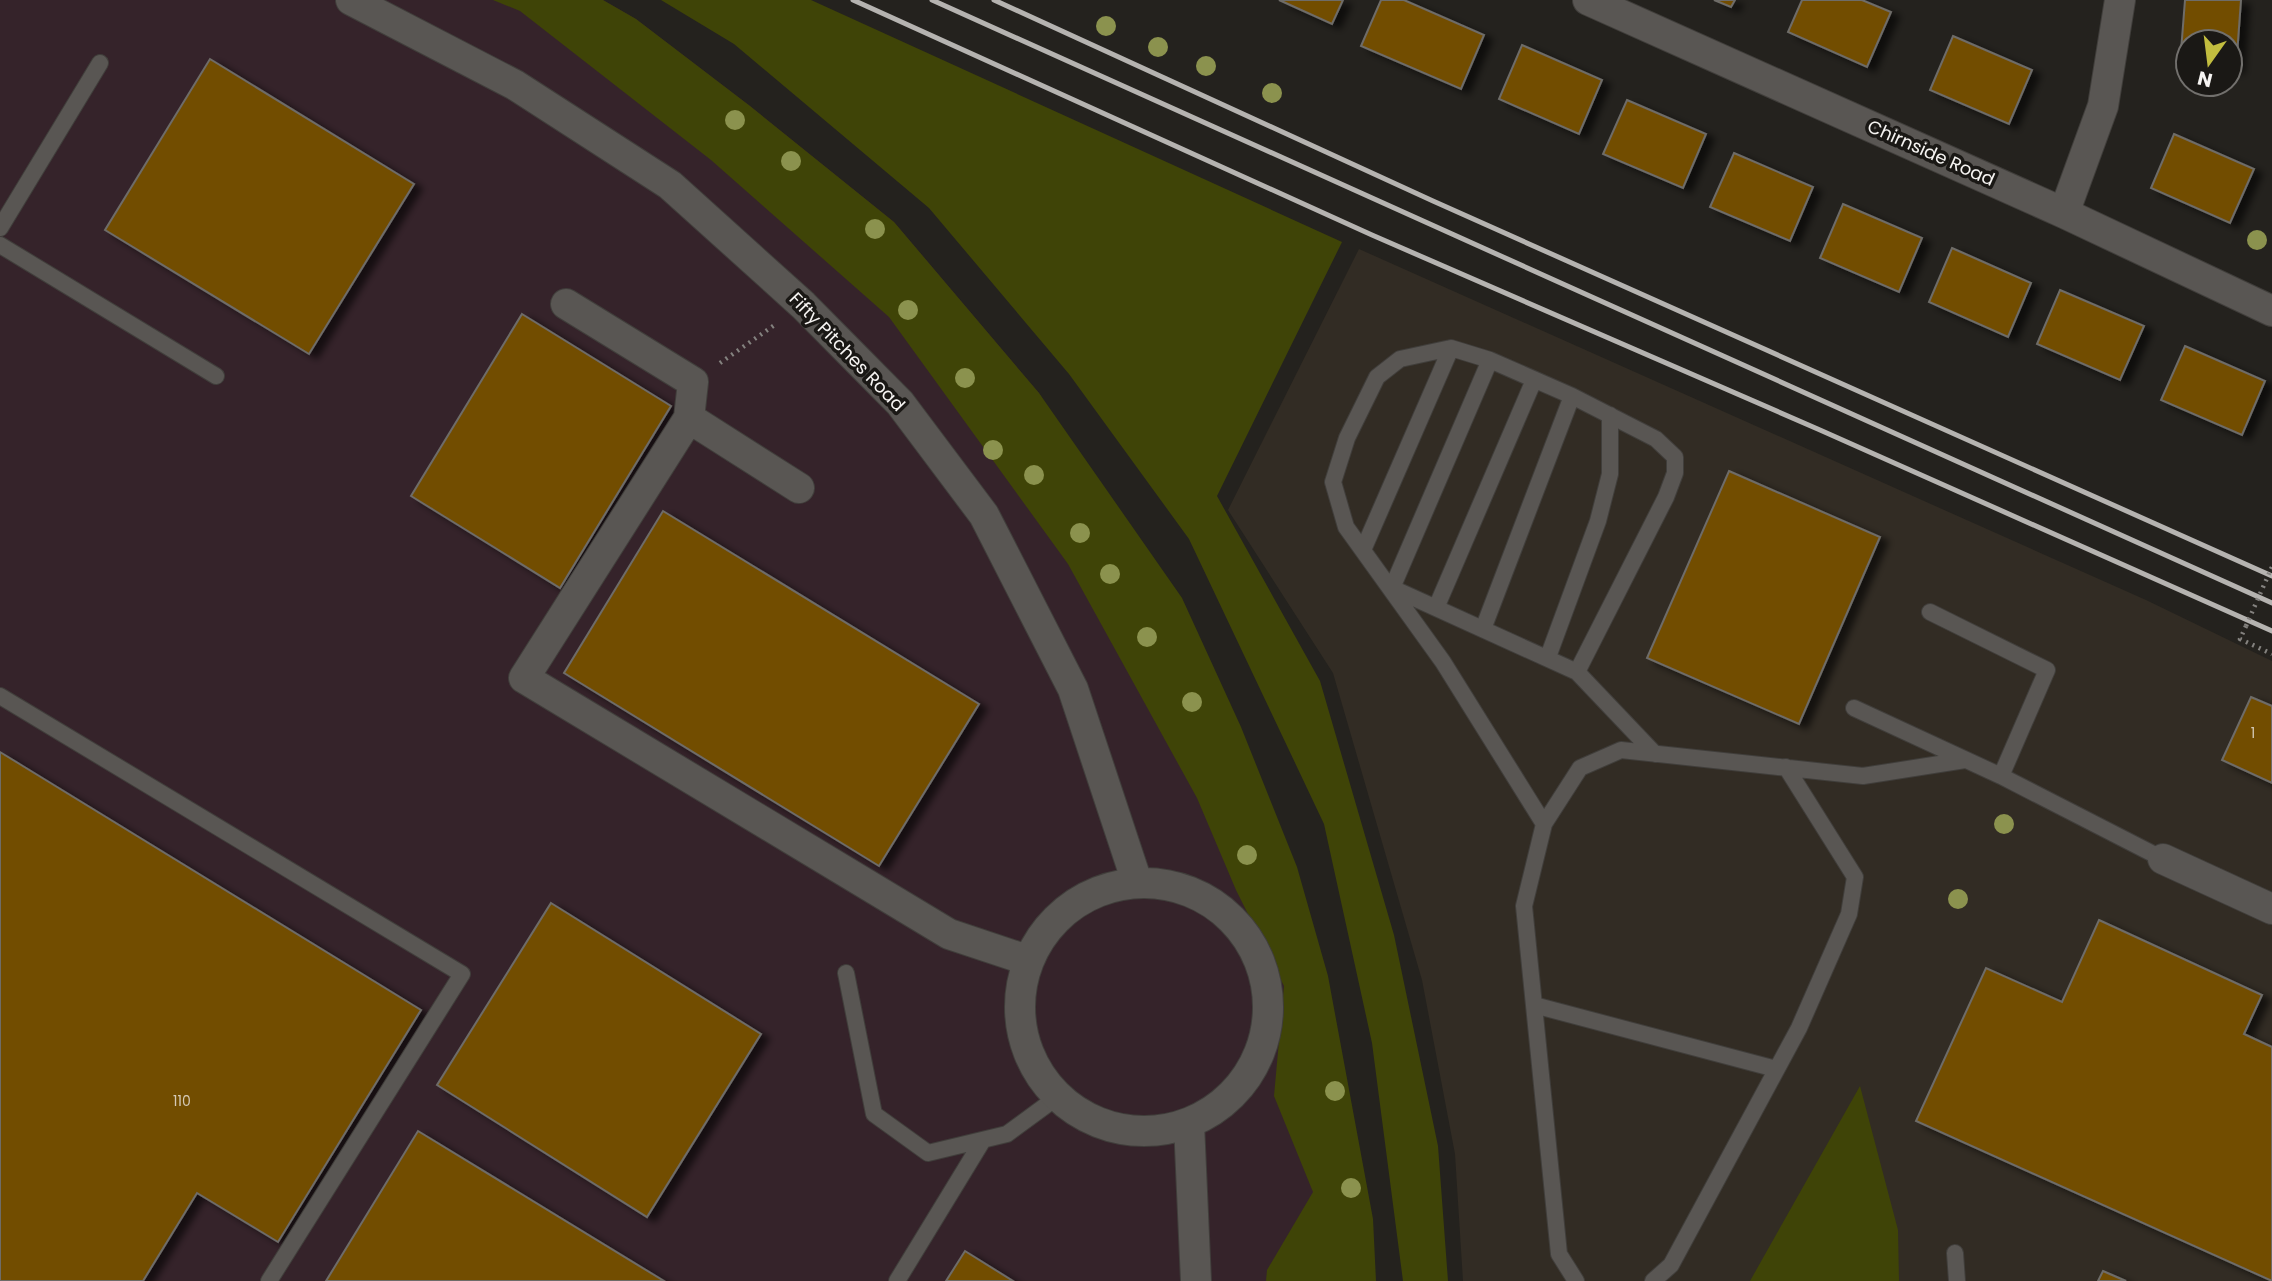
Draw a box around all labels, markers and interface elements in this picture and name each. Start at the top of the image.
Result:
north arrow [2174,28,2244,98]
text: N [2195,64,2215,94]
street label: Chirnside Road [1864,113,1999,192]
street label: Fifty Pitches Road [784,287,911,417]
house number: 1 [2251,723,2255,743]
house number: 110 [173,1091,191,1111]

